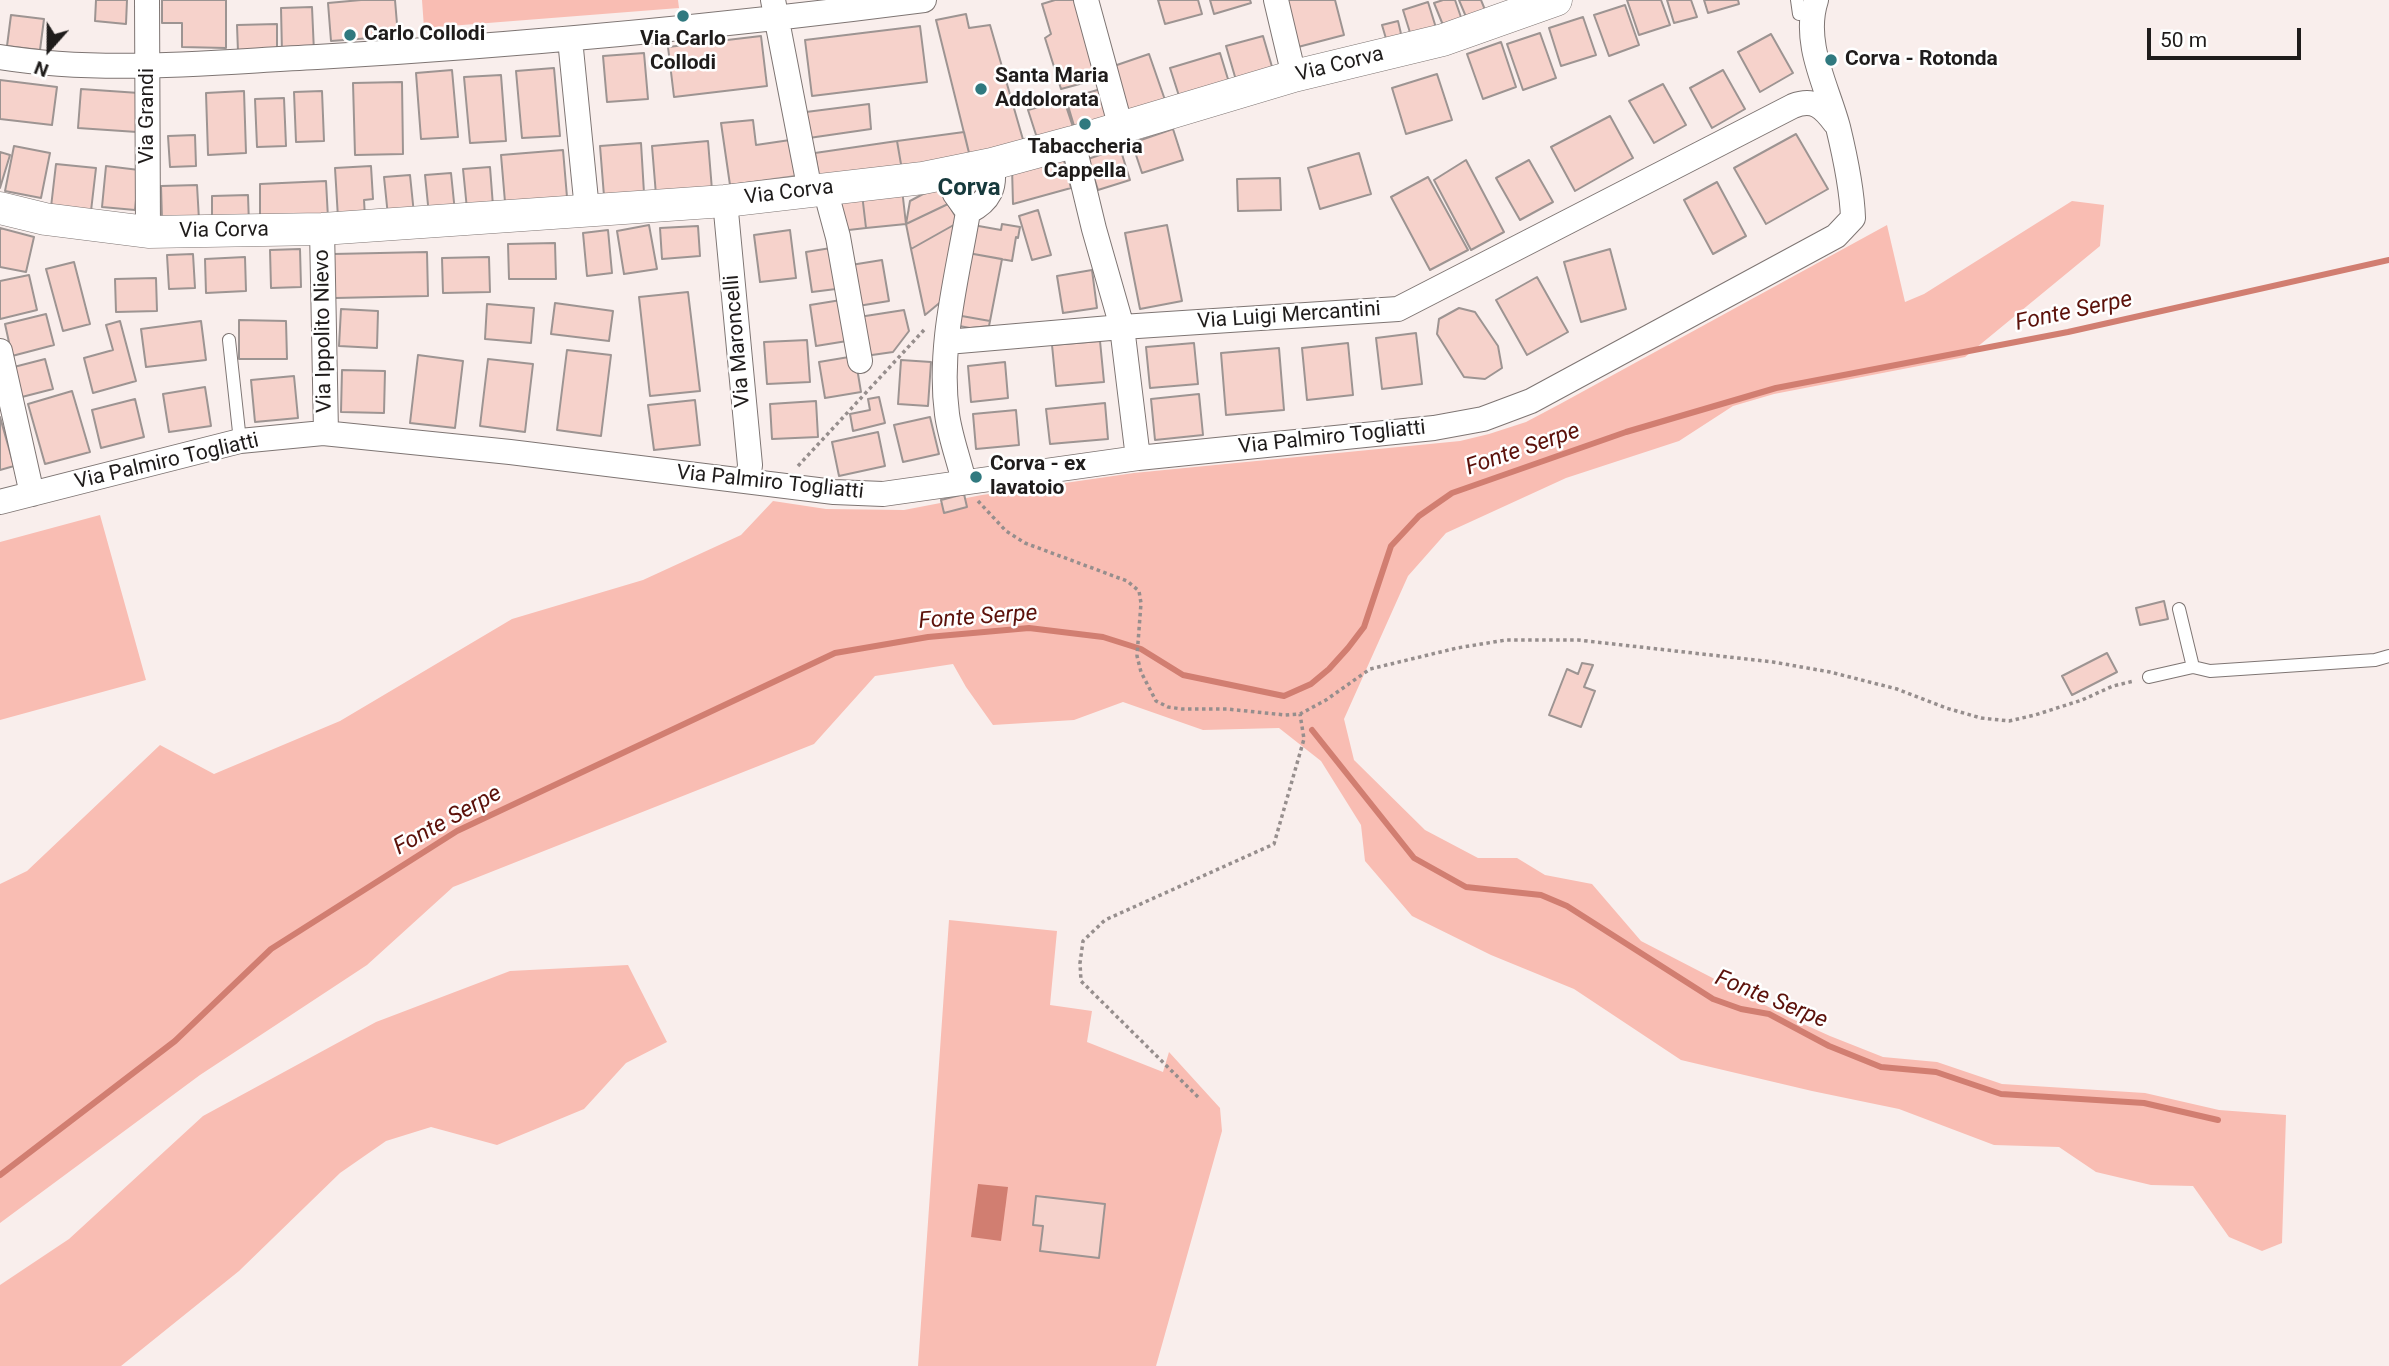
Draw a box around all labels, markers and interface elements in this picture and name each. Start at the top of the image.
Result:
marker: Via Carlo Collodi [675,8,691,24]
north arrow [14,14,84,84]
scale bar [2151,14,2305,58]
place label: Carlo Collodi [364,22,485,48]
marker: Carlo Collodi [342,27,358,43]
place label: Via Carlo Collodi [640,27,726,77]
text: 50 m [2160,28,2207,52]
street label: Via Corva [1294,42,1386,88]
place label: Corva - Rotonda [1845,47,1998,73]
marker: Corva - Rotonda [1823,52,1839,68]
text: N [31,56,52,82]
place label: Santa Maria Addolorata [995,64,1109,114]
street label: Via Grandi [135,68,161,164]
marker: Santa Maria Addolorata [973,81,989,97]
marker: Tabaccheria Cappella [1077,116,1093,132]
place label: Tabaccheria Cappella [1027,135,1143,185]
street label: Via Corva [743,175,835,211]
district label: Corva [937,175,1001,203]
street label: Via Corva [179,218,269,244]
street label: Via Ippolito Nievo [310,249,338,413]
street label: Via Maroncelli [720,274,756,408]
water label: Fonte Serpe [2013,286,2135,338]
street label: Via Luigi Mercantini [1196,297,1382,335]
street label: Via Palmiro Togliatti [1237,416,1427,460]
water label: Fonte Serpe [1462,418,1584,482]
street label: Via Palmiro Togliatti [72,429,262,495]
place label: Corva - ex lavatoio [990,452,1086,502]
street label: Via Palmiro Togliatti [675,461,865,505]
marker: Corva - ex lavatoio [968,469,984,485]
water label: Fonte Serpe [918,600,1038,636]
water label: Fonte Serpe [389,780,507,862]
water label: Fonte Serpe [1711,965,1831,1035]

